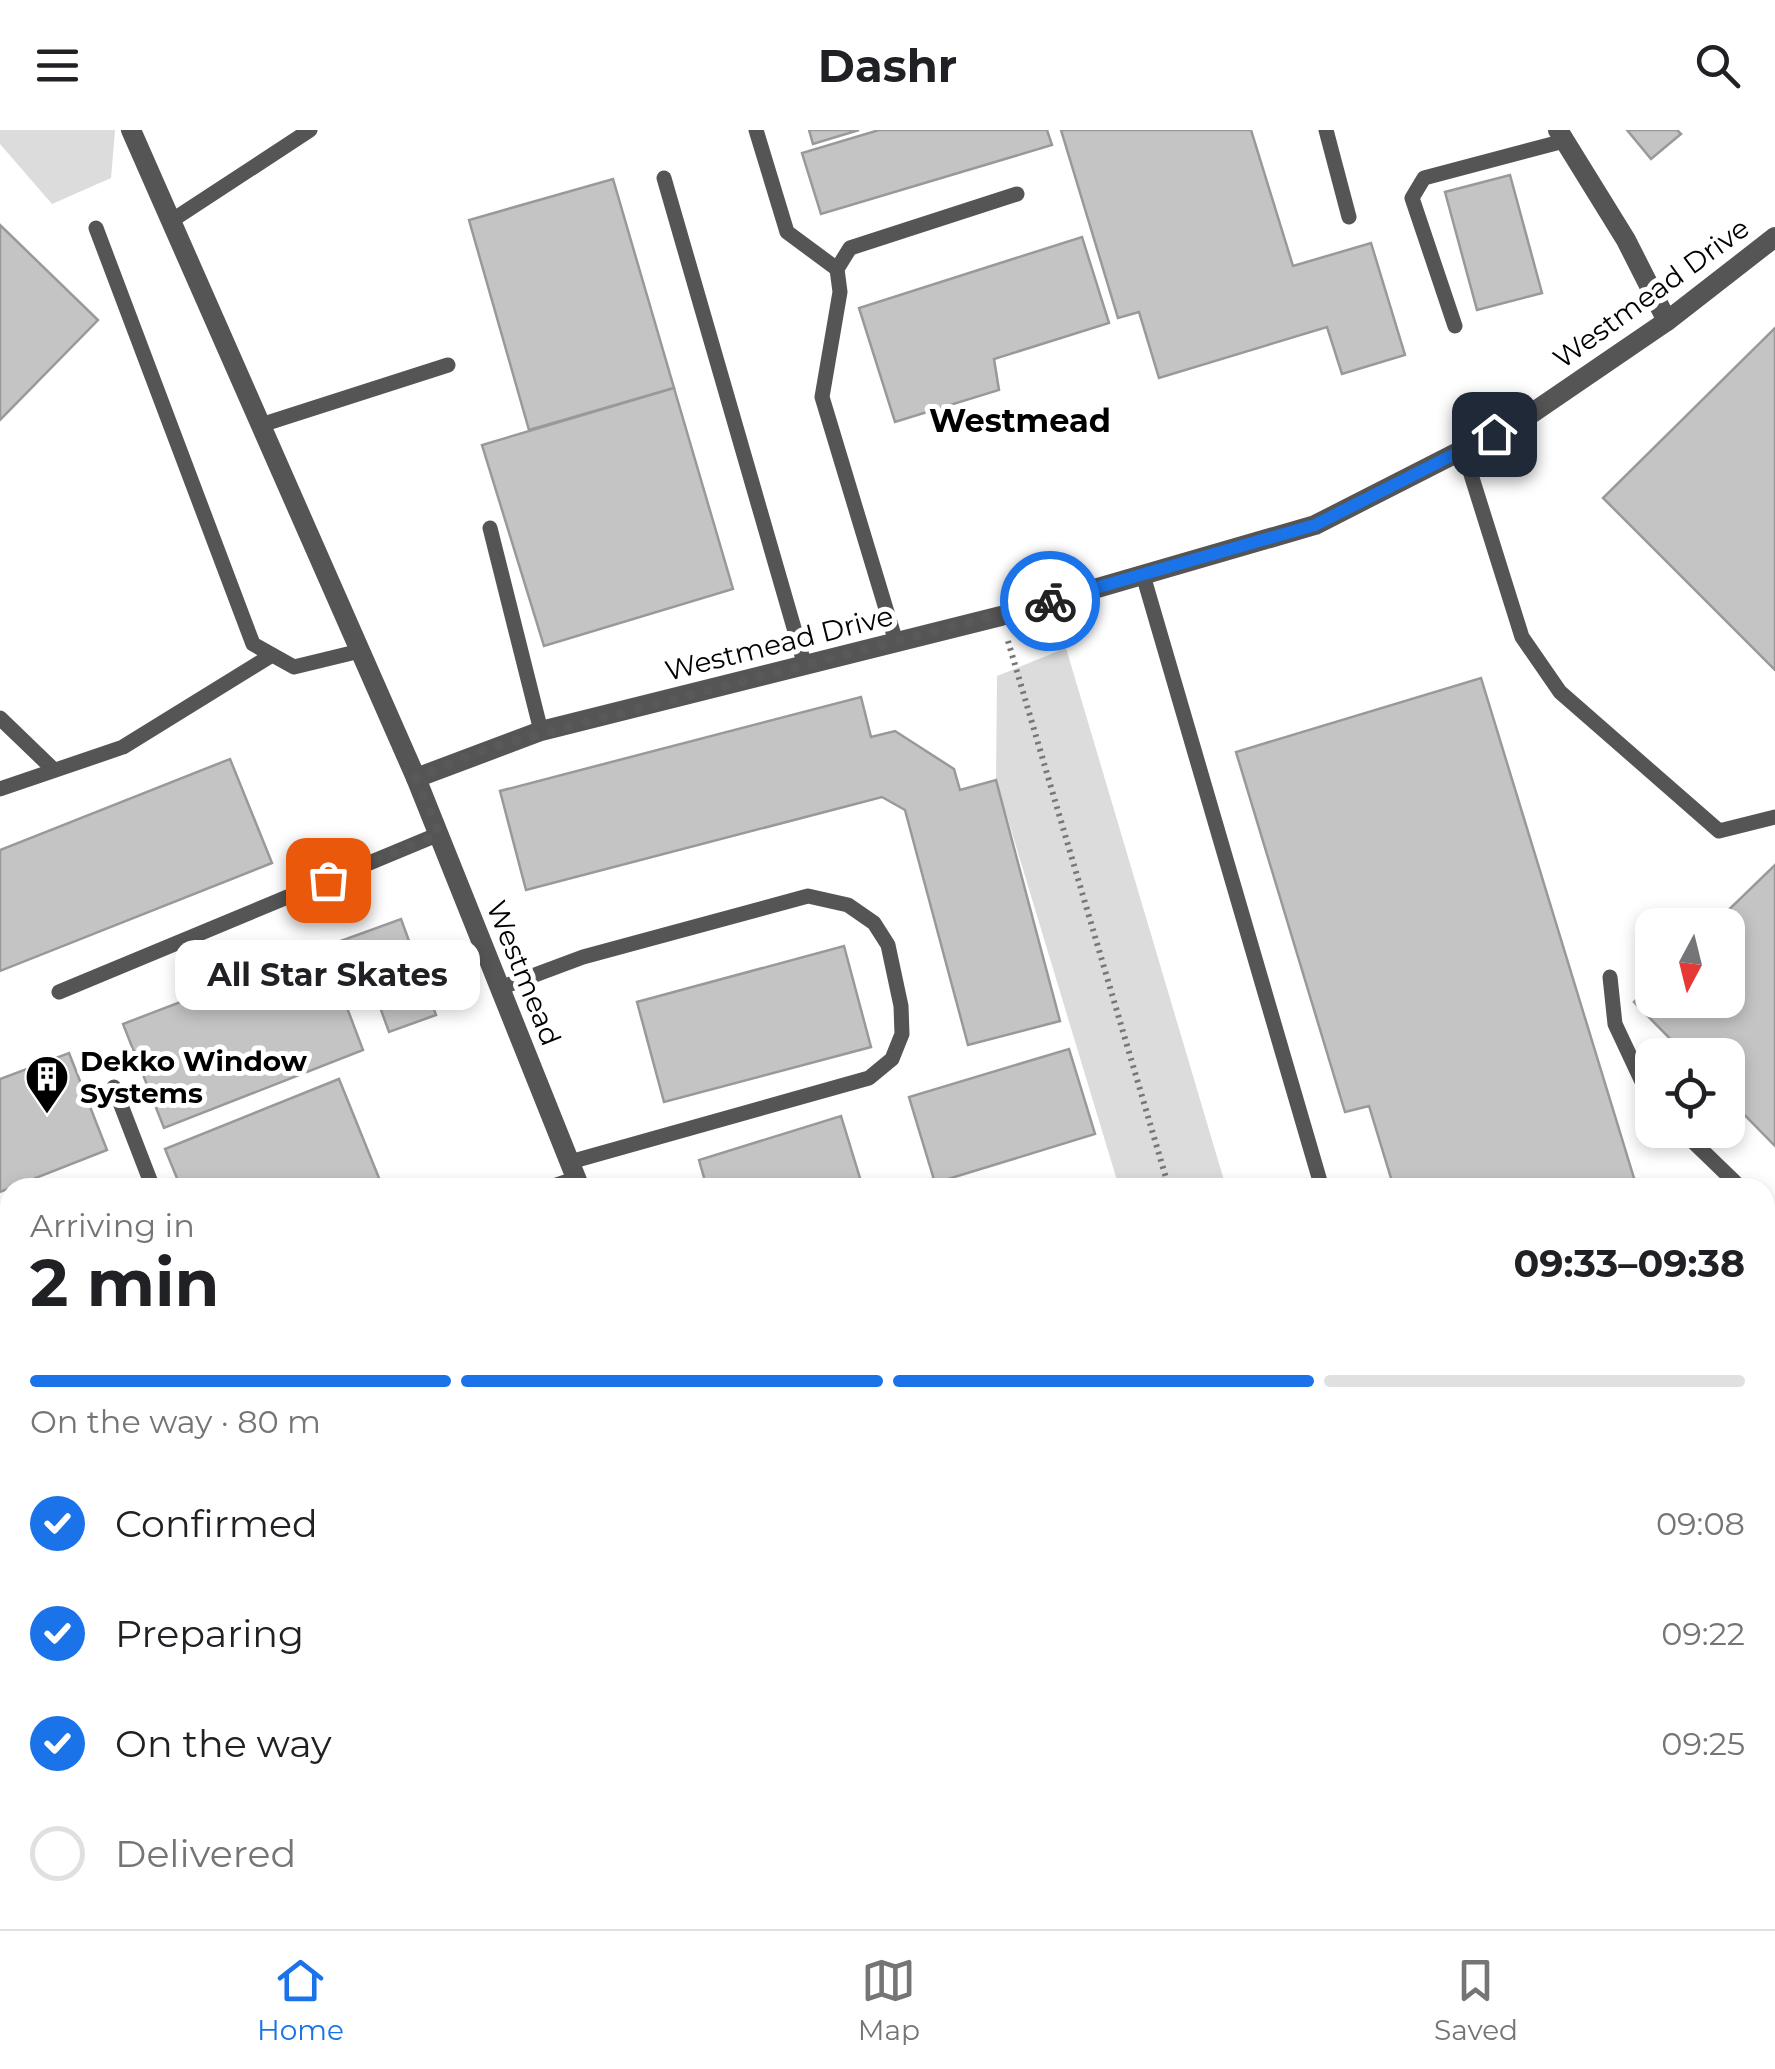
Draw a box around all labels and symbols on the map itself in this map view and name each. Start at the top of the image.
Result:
street label: Westmead Drive [1546,211,1756,375]
pin [1452,392,1537,477]
district label: Westmead [929,401,1111,440]
courier [1000,551,1100,651]
street label: Westmead Drive [661,598,897,688]
pin [286,838,371,923]
street label: Westmead [480,896,568,1050]
north arrow [1635,908,1745,1018]
callout: All Star Skates [175,940,480,1010]
place label: Dekko Window Systems [80,1044,308,1110]
building icon: Dekko Window Systems [24,1054,70,1115]

